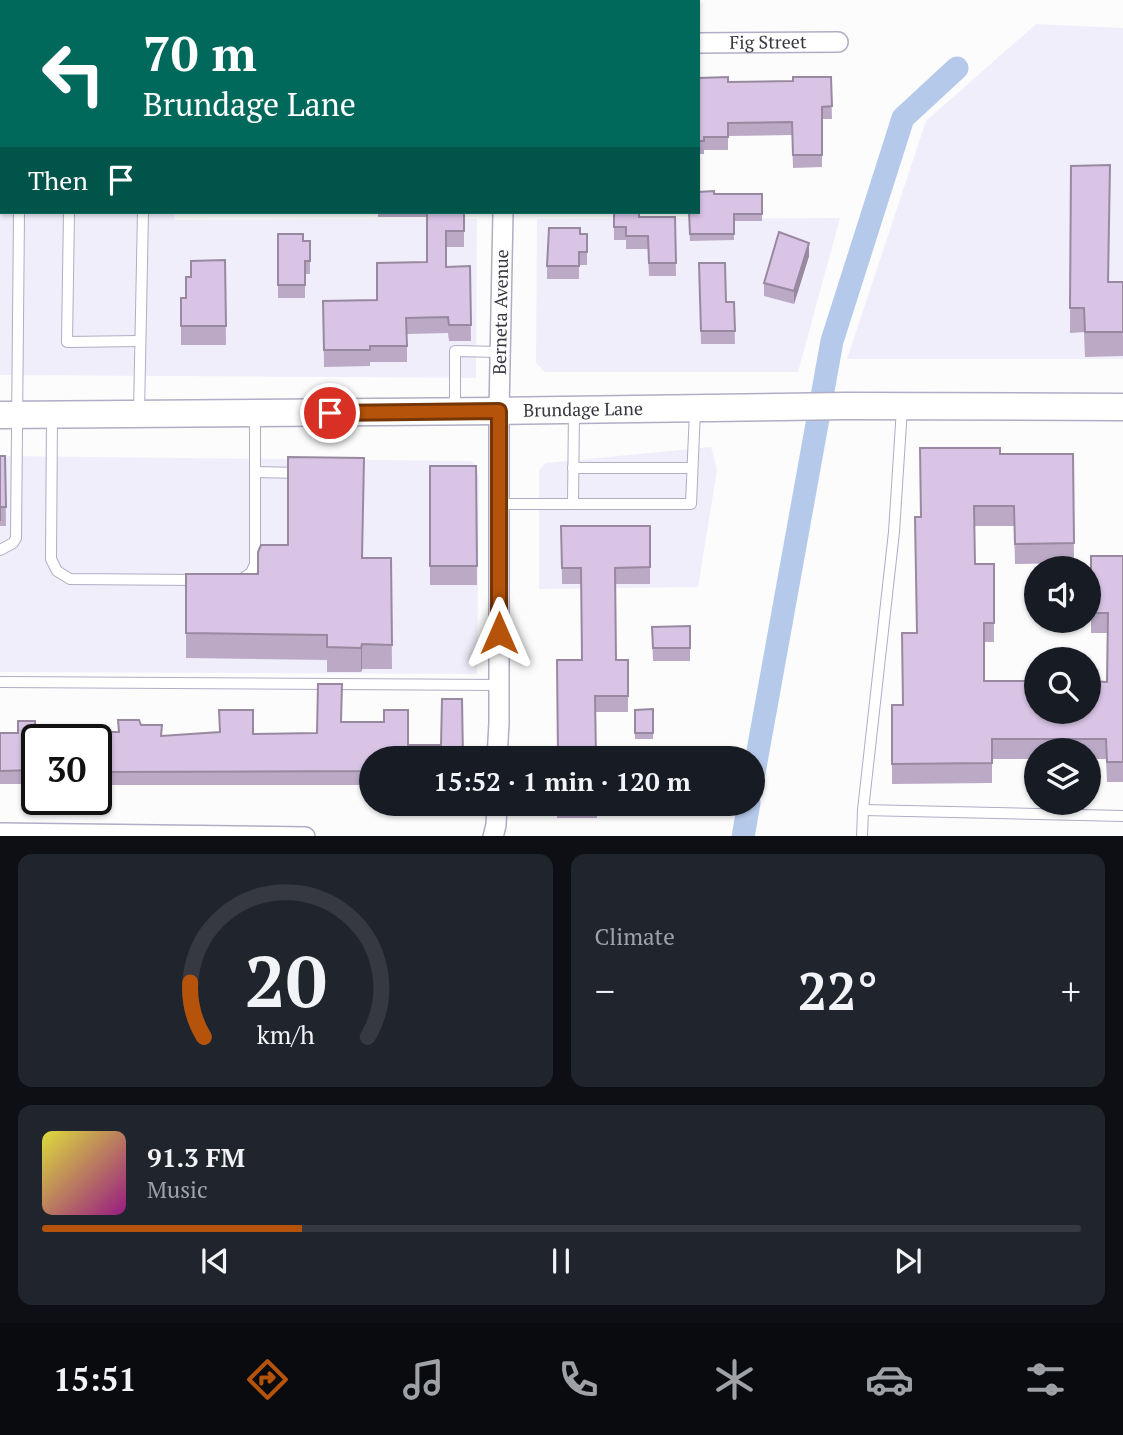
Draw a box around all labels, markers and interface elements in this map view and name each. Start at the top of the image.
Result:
text: 70 m [143,20,257,85]
icon: left [28,28,119,119]
street label: Fig Street [729,29,807,54]
text: Brundage Lane [143,83,356,125]
icon: arrive [102,161,140,199]
text: Then [28,163,88,197]
street label: Berneta Avenue [487,249,513,375]
pin [300,383,360,443]
icon: arrive [311,394,349,432]
street label: Brundage Lane [523,396,643,422]
map controls [1024,556,1101,815]
button: sound [1024,556,1101,633]
position arrow [462,596,536,670]
button: search [1024,647,1101,724]
speed limit sign: 30 [21,724,112,815]
button: layers [1024,738,1101,815]
text: 15:52 · 1 min · 120 m [433,764,691,798]
text: Climate [595,921,675,952]
text: 20 [244,931,326,1028]
text: 22° [798,956,878,1025]
text: − [595,966,615,1016]
text: + [1061,966,1081,1016]
text: km/h [256,1017,314,1050]
text: 91.3 FM [147,1140,245,1174]
text: Music [147,1174,208,1205]
icon: previous [196,1242,234,1280]
icon: pause [542,1242,580,1280]
icon: next [889,1242,927,1280]
icon: directions [243,1355,292,1404]
icon: music [399,1355,448,1404]
icon: phone [554,1355,603,1404]
icon: climate [710,1355,759,1404]
icon: car [865,1355,914,1404]
icon: filters [1021,1355,1070,1404]
text: 15:51 [53,1358,137,1400]

